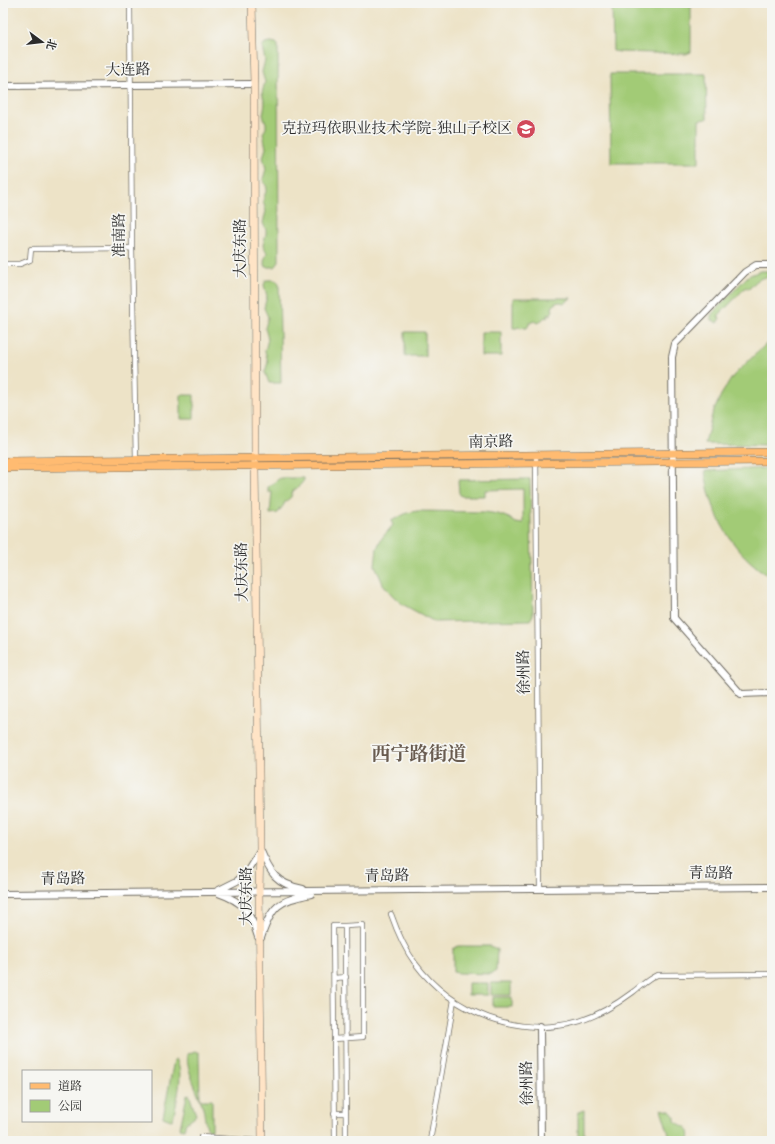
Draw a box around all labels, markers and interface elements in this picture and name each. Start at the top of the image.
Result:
north arrow [22,22,62,62]
text: 北 [43,37,58,51]
street label: 大连路 [105,61,151,79]
school or university icon: 克拉玛依职业技术学院-独山子校区 [515,118,537,140]
place label: 克拉玛依职业技术学院-独山子校区 [281,120,512,137]
street label: 准南路 [111,212,128,258]
street label: 大庆东路 [232,218,249,278]
street label: 南京路 [468,433,514,451]
street label: 大庆东路 [233,542,251,602]
street label: 徐州路 [515,649,533,695]
district label: 西宁路街道 [371,743,467,765]
street label: 青岛路 [688,865,734,882]
street label: 大庆东路 [238,866,255,926]
street label: 青岛路 [364,867,410,885]
street label: 青岛路 [40,870,86,888]
street label: 徐州路 [518,1060,536,1106]
legend [22,1070,152,1122]
text: 道路 [58,1079,82,1093]
text: 公园 [58,1100,82,1113]

